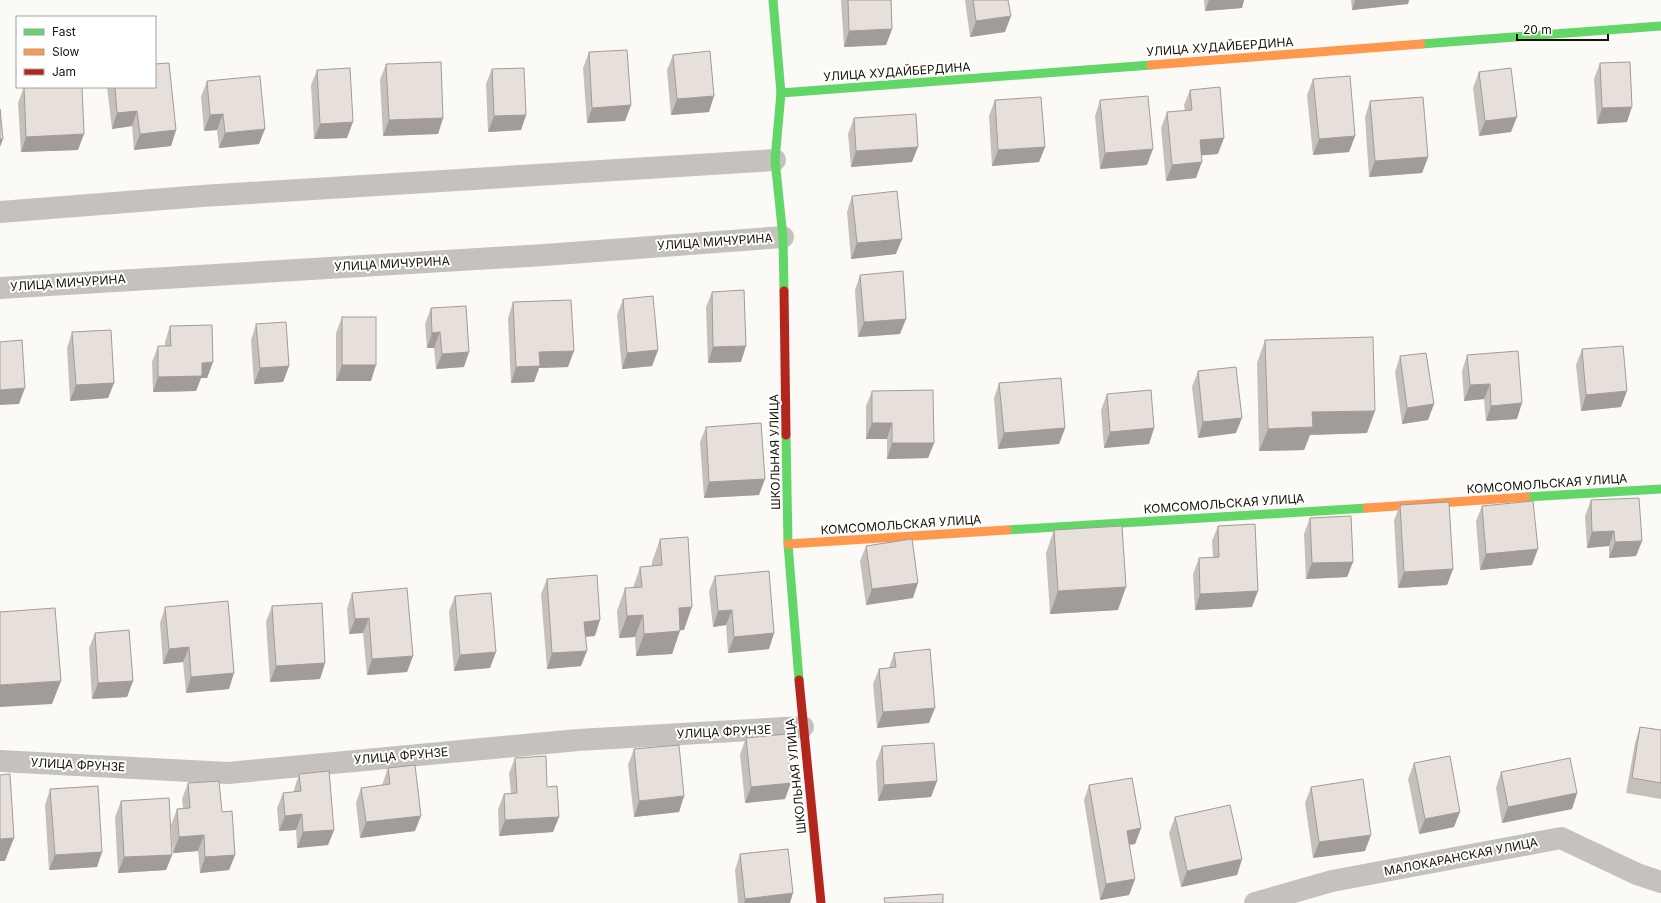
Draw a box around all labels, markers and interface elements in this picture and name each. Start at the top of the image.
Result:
legend [16,16,156,88]
scale bar [1517,16,1608,42]
text: 20 m [1523,22,1552,37]
text: Fast [52,24,76,39]
street label: УЛИЦА ХУДАЙБЕРДИНА [1146,34,1294,59]
text: Slow [52,44,80,59]
street label: УЛИЦА ХУДАЙБЕРДИНА [823,59,971,84]
text: Jam [52,64,76,79]
street label: УЛИЦА МИЧУРИНА [657,230,773,253]
street label: УЛИЦА МИЧУРИНА [334,253,450,274]
street label: УЛИЦА МИЧУРИНА [10,271,126,294]
street label: ШКОЛЬНАЯ УЛИЦА [766,394,783,510]
street label: КОМСОМОЛЬСКАЯ УЛИЦА [1466,470,1628,497]
street label: КОМСОМОЛЬСКАЯ УЛИЦА [1143,490,1305,517]
street label: КОМСОМОЛЬСКАЯ УЛИЦА [820,511,982,538]
street label: ШКОЛЬНАЯ УЛИЦА [782,718,809,834]
street label: УЛИЦА ФРУНЗЕ [676,722,772,741]
street label: УЛИЦА ФРУНЗЕ [353,744,449,767]
street label: УЛИЦА ФРУНЗЕ [30,755,126,774]
street label: МАЛОКАРАНСКАЯ УЛИЦА [1383,834,1539,879]

